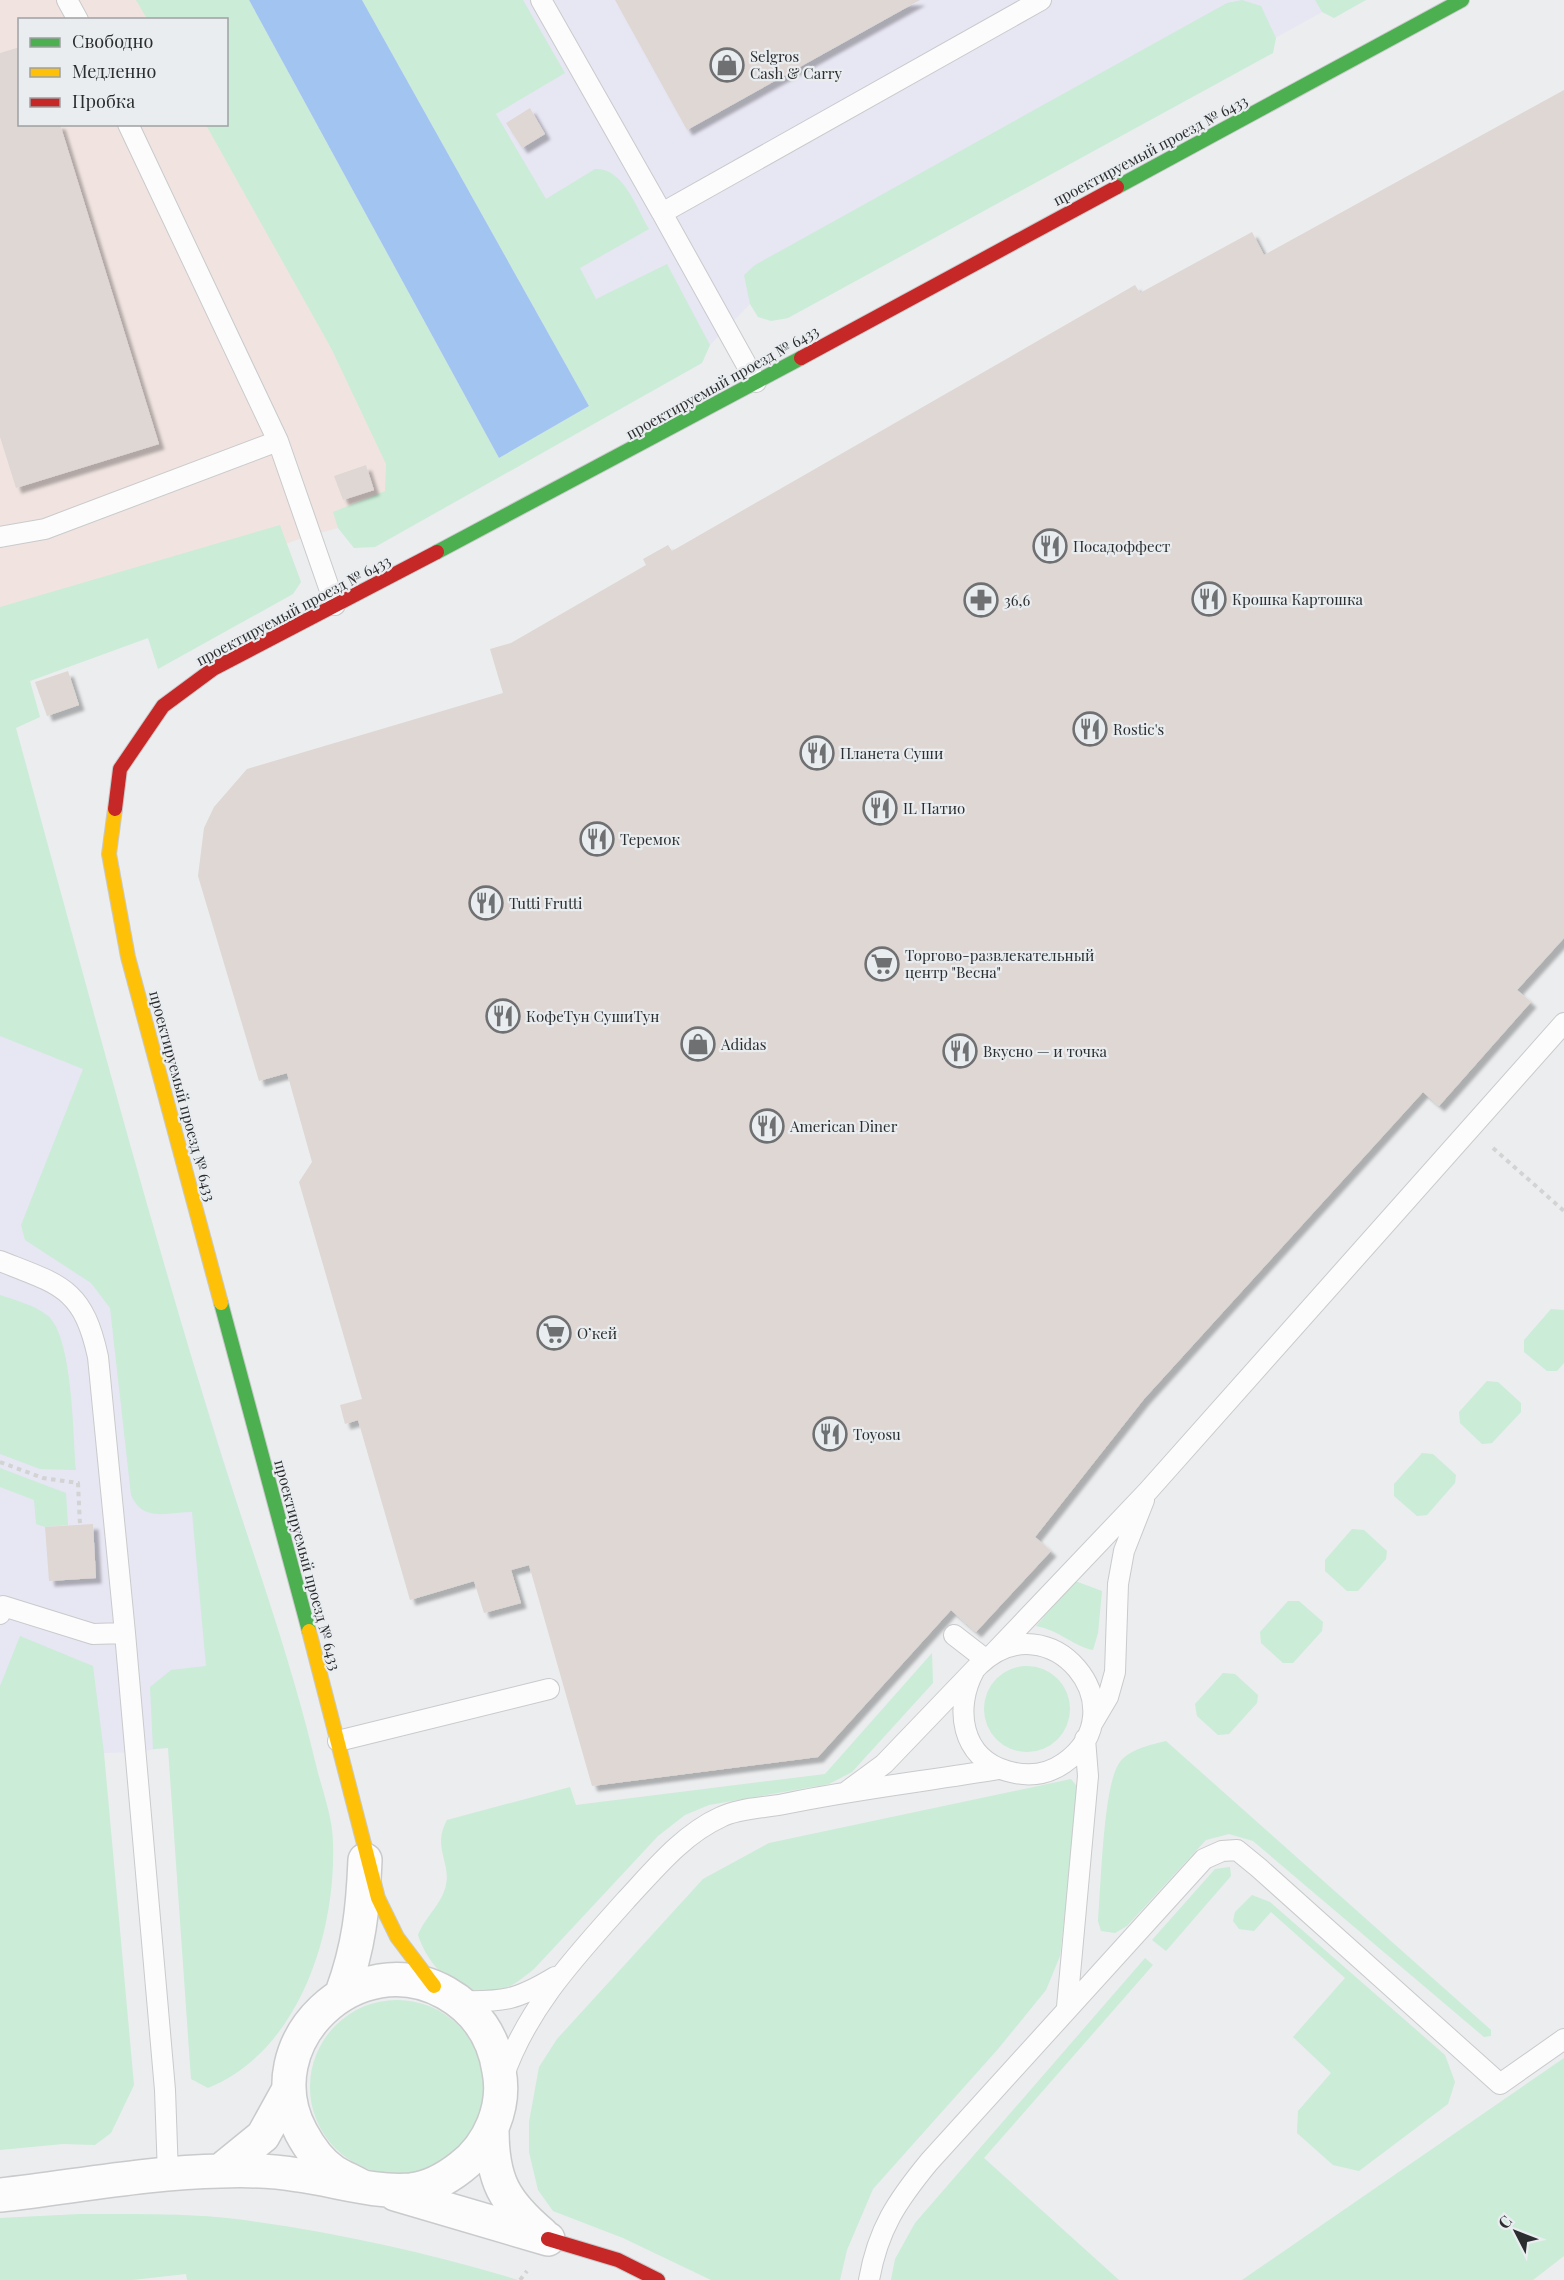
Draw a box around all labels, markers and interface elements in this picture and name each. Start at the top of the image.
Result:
legend [18,18,228,126]
text: Свободно [72,29,153,53]
place label: Selgros Cash & Carry [750,46,842,83]
shop icon: Selgros Cash & Carry [709,47,745,83]
text: Медленно [72,59,157,83]
text: Пробка [72,89,135,113]
street label: проектируемый проезд № 6433 [1049,90,1251,210]
street label: проектируемый проезд № 6433 [622,320,822,443]
restaurant icon: Посадоффест [1032,528,1068,564]
place label: Посадоффест [1073,536,1170,556]
street label: проектируемый проезд № 6433 [192,550,394,670]
restaurant icon: Крошка Картошка [1191,581,1227,617]
pharmacy icon: 36,6 [963,582,999,618]
place label: Крошка Картошка [1232,589,1364,609]
place label: 36,6 [1004,590,1030,610]
restaurant icon: Rostic's [1072,711,1108,747]
place label: Rostic's [1113,719,1164,739]
restaurant icon: Планета Суши [799,735,835,771]
place label: Планета Суши [840,743,943,763]
restaurant icon: IL Патио [862,790,898,826]
place label: IL Патио [903,798,965,818]
restaurant icon: Теремок [579,821,615,857]
place label: Теремок [620,829,680,849]
restaurant icon: Tutti Frutti [468,885,504,921]
place label: Tutti Frutti [509,893,583,913]
place label: Торгово-развлекательный центр "Весна" [905,945,1094,982]
supermarket icon: Торгово-развлекательный центр "Весна" [864,946,900,982]
street label: проектируемый проезд № 6433 [145,988,221,1204]
restaurant icon: КофеТун СушиТун [485,998,521,1034]
place label: КофеТун СушиТун [526,1006,660,1026]
shop icon: Adidas [680,1026,716,1062]
restaurant icon: Вкусно — и точка [942,1033,978,1069]
place label: Adidas [720,1034,766,1054]
place label: Вкусно — и точка [983,1041,1107,1061]
restaurant icon: American Diner [749,1108,785,1144]
place label: American Diner [789,1116,898,1136]
supermarket icon: О’кей [536,1315,572,1351]
place label: О’кей [577,1323,617,1343]
restaurant icon: Toyosu [812,1416,848,1452]
place label: Toyosu [853,1424,901,1444]
street label: проектируемый проезд № 6433 [270,1457,346,1673]
north arrow [1486,2202,1546,2262]
text: С [1493,2210,1516,2233]

